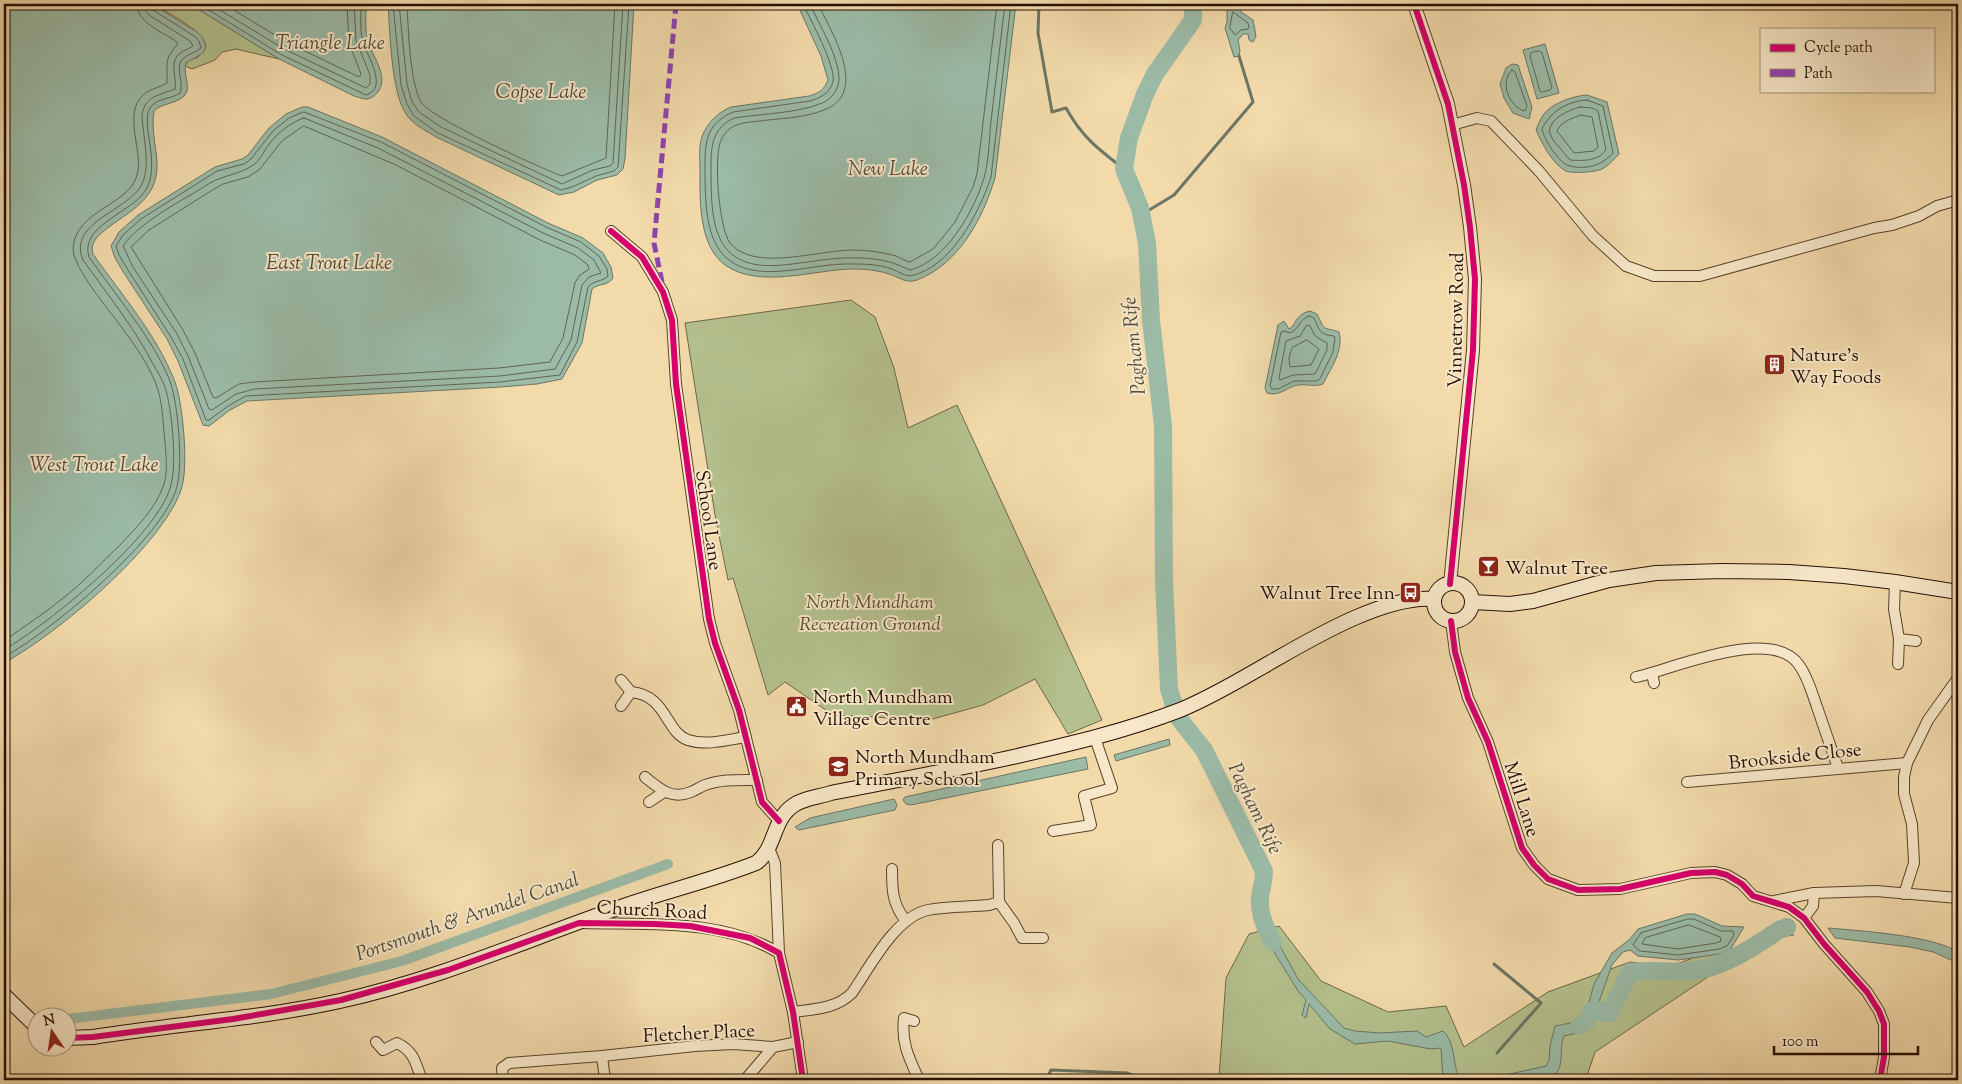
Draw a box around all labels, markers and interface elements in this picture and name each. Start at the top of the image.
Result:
legend [1760,28,1934,92]
water label: Triangle Lake [275,30,385,59]
text: Cycle path [1804,38,1873,59]
text: Path [1804,64,1833,85]
water label: Copse Lake [496,79,586,108]
water label: New Lake [848,156,928,185]
water label: East Trout Lake [266,250,392,279]
street label: Vinnetrow Road [1443,252,1472,388]
water label: Pagham Rife [1116,295,1155,396]
place label: Nature’s Way Foods [1790,343,1881,392]
building icon: Nature’s Way Foods [1762,353,1786,377]
water label: West Trout Lake [29,452,159,481]
street label: School Lane [687,468,728,572]
bar icon: Walnut Tree [1477,555,1501,579]
place label: Walnut Tree [1505,556,1608,583]
bus stop icon: Walnut Tree Inn [1399,580,1423,604]
place label: Walnut Tree Inn [1259,581,1395,608]
park label: North Mundham Recreation Ground [799,590,941,639]
place label: North Mundham Village Centre [813,685,953,734]
public building icon: North Mundham Village Centre [785,695,809,719]
street label: Brookside Close [1727,737,1863,778]
place label: North Mundham Primary School [855,745,995,794]
school or university icon: North Mundham Primary School [827,755,851,779]
water label: Pagham Rife [1219,758,1288,860]
street label: Mill Lane [1496,759,1545,841]
water label: Portsmouth & Arundel Canal [352,866,583,970]
street label: Church Road [596,895,708,928]
north arrow [28,1006,78,1056]
text: N [42,1010,57,1032]
street label: Fletcher Place [642,1018,756,1051]
scale bar [1774,1024,1918,1056]
text: 100 m [1782,1032,1819,1053]

